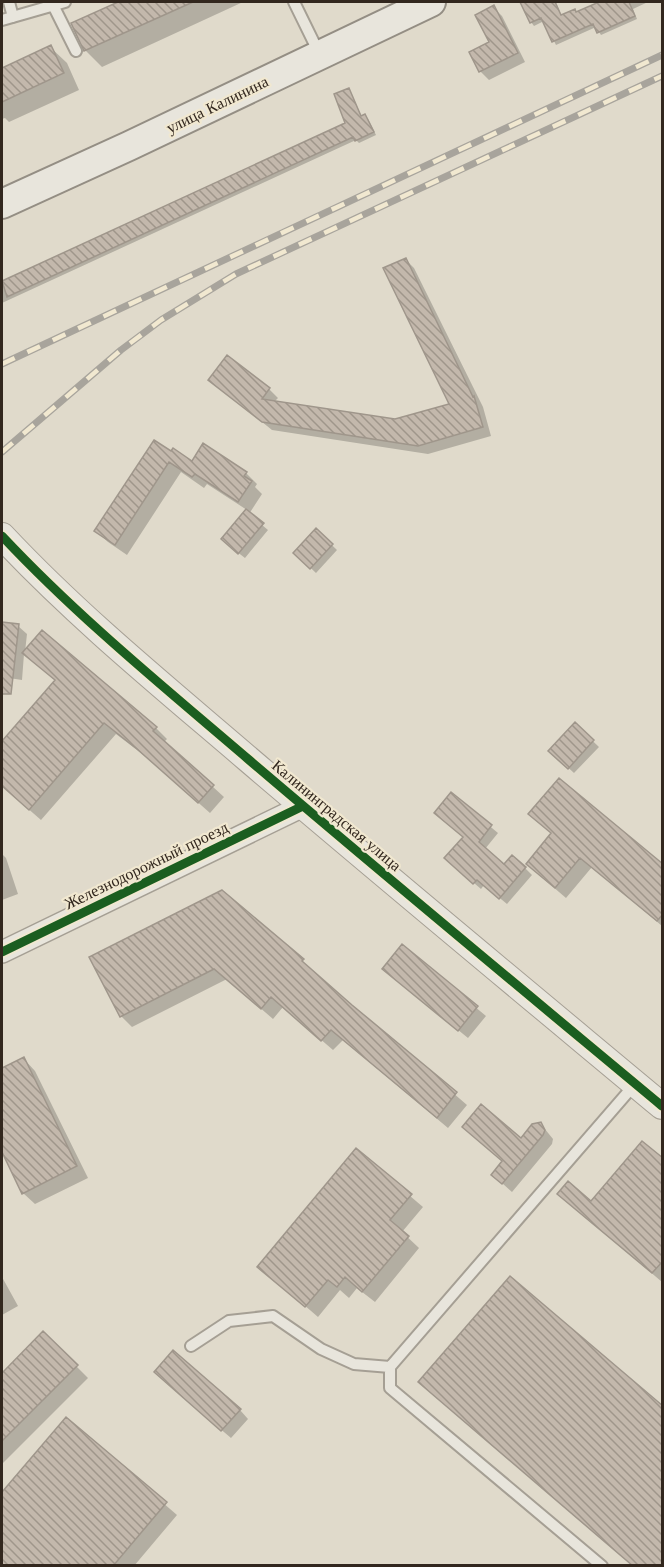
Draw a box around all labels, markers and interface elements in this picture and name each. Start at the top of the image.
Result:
street label: улица Калинина [163,71,271,137]
street label: Калининградская улица [268,755,406,875]
street label: Железнодорожный проезд [61,817,231,913]

